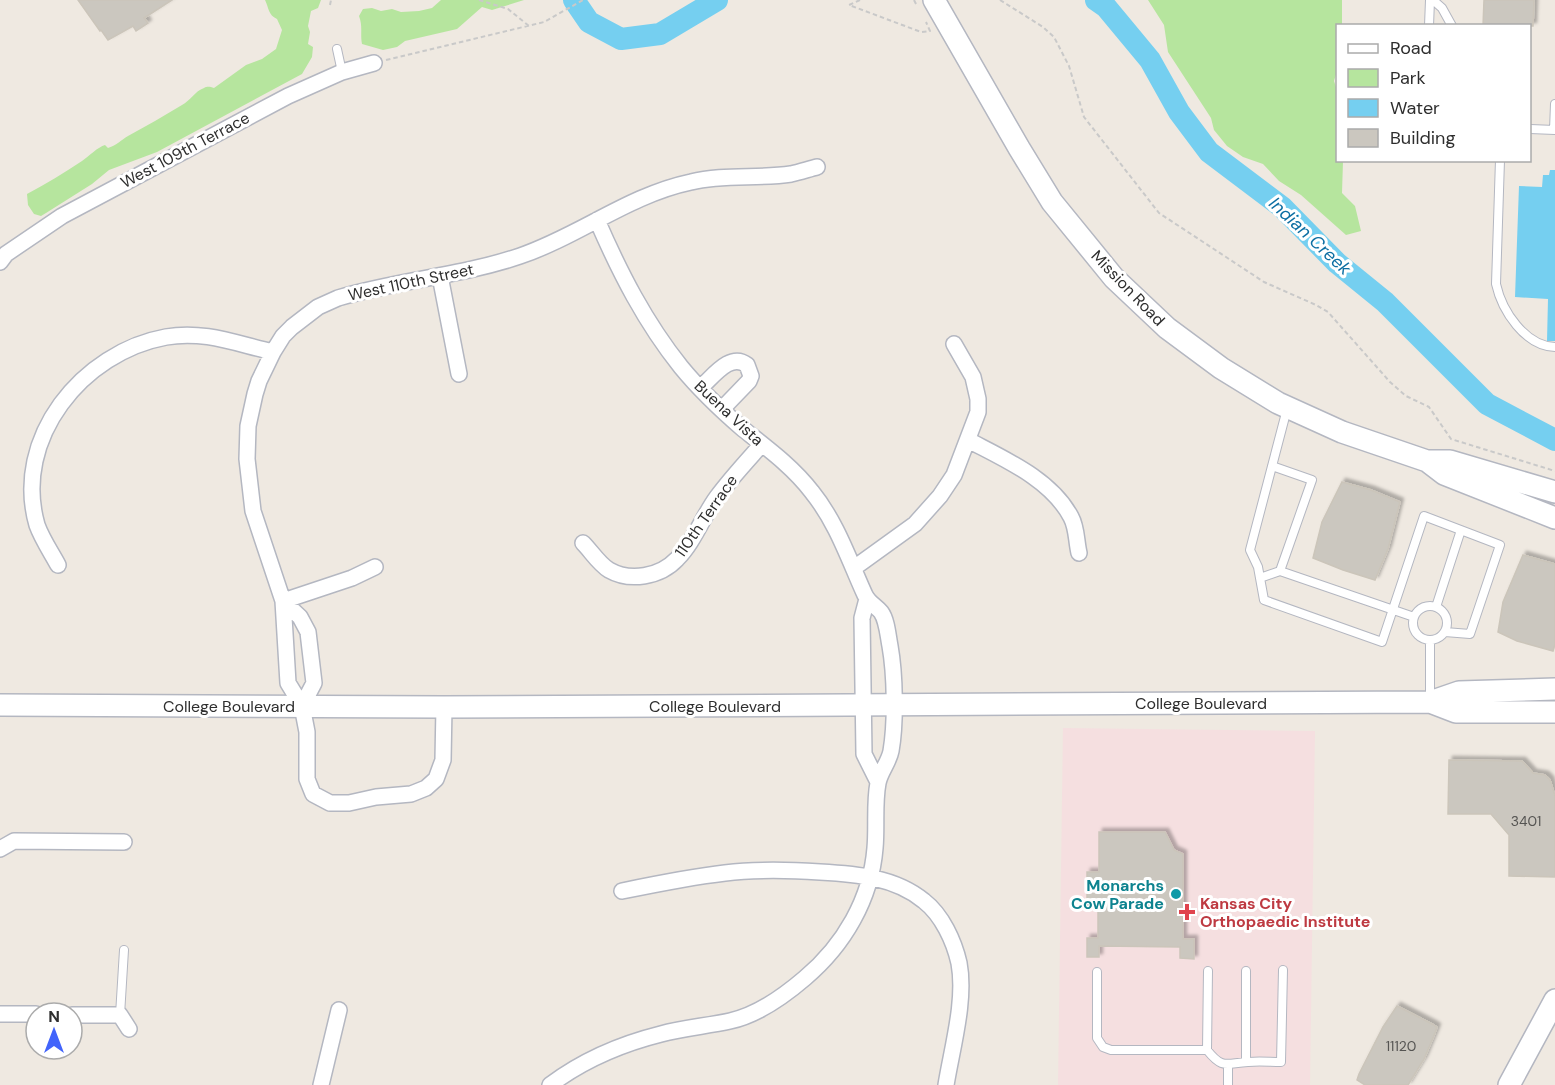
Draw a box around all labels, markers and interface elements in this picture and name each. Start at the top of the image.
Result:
legend [1336,24,1531,162]
text: Road [1390,36,1432,60]
text: Park [1390,66,1426,90]
text: Water [1390,96,1440,120]
street label: West 109th Terrace [117,107,253,193]
text: Building [1390,126,1455,150]
water label: Indian Creek [1264,192,1357,281]
street label: Mission Road [1087,246,1169,330]
street label: West 110th Street [346,258,476,306]
street label: Buena Vista [690,376,768,450]
street label: 110th Terrace [670,471,742,561]
street label: College Boulevard [1135,693,1267,714]
street label: College Boulevard [163,696,295,717]
street label: College Boulevard [649,696,781,717]
house number: 3401 [1511,812,1541,830]
place label: Monarchs Cow Parade [1071,875,1164,914]
marker: Monarchs Cow Parade [1169,887,1183,901]
place label: Kansas City Orthopaedic Institute [1200,893,1370,932]
marker: Kansas City Orthopaedic Institute [1178,903,1196,921]
north arrow [24,1001,84,1061]
text: N [48,1006,60,1027]
house number: 11120 [1386,1037,1416,1055]

